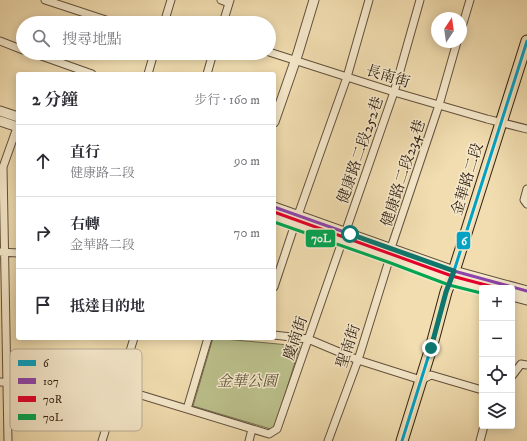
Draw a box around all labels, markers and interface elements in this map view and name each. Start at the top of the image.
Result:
north arrow [431,12,467,48]
search box [16,16,276,60]
icon: search [30,27,52,49]
text: 搜尋地點 [62,30,122,49]
street label: 長南街 [364,61,412,92]
text: 2 分鐘 [32,89,78,111]
text: 步行 · 160 m [194,92,260,108]
street label: 健康路二段252巷 [333,94,388,206]
street label: 健康路二段234巷 [377,117,430,229]
street label: 金華路二段 [447,140,488,218]
text: 直行 [70,143,100,162]
icon: ahead [32,150,54,172]
text: 90 m [234,153,260,169]
text: 健康路二段 [70,165,135,181]
text: 右轉 [70,215,100,234]
icon: right [32,222,54,244]
text: 70 m [234,225,260,241]
route start [341,225,359,243]
line badge: 70L [305,229,336,248]
line badge: 6 [456,231,471,250]
text: 70L [311,232,331,246]
text: 6 [461,235,468,249]
text: 金華路二段 [70,237,135,253]
map controls [479,285,515,429]
button: + [479,285,515,321]
icon: arrive [32,294,54,316]
text: 抵達目的地 [70,297,145,316]
street label: 慶南街 [279,314,312,363]
button: − [479,321,515,357]
street label: 聖南街 [332,322,364,370]
route end [422,339,440,357]
legend [10,349,142,431]
text: 6 [43,357,50,371]
button: locate [479,357,515,393]
park label: 金華公園 [217,372,279,391]
text: 107 [43,375,59,389]
text: 70R [43,393,63,407]
button: layers [479,393,515,429]
text: 70L [43,411,63,425]

